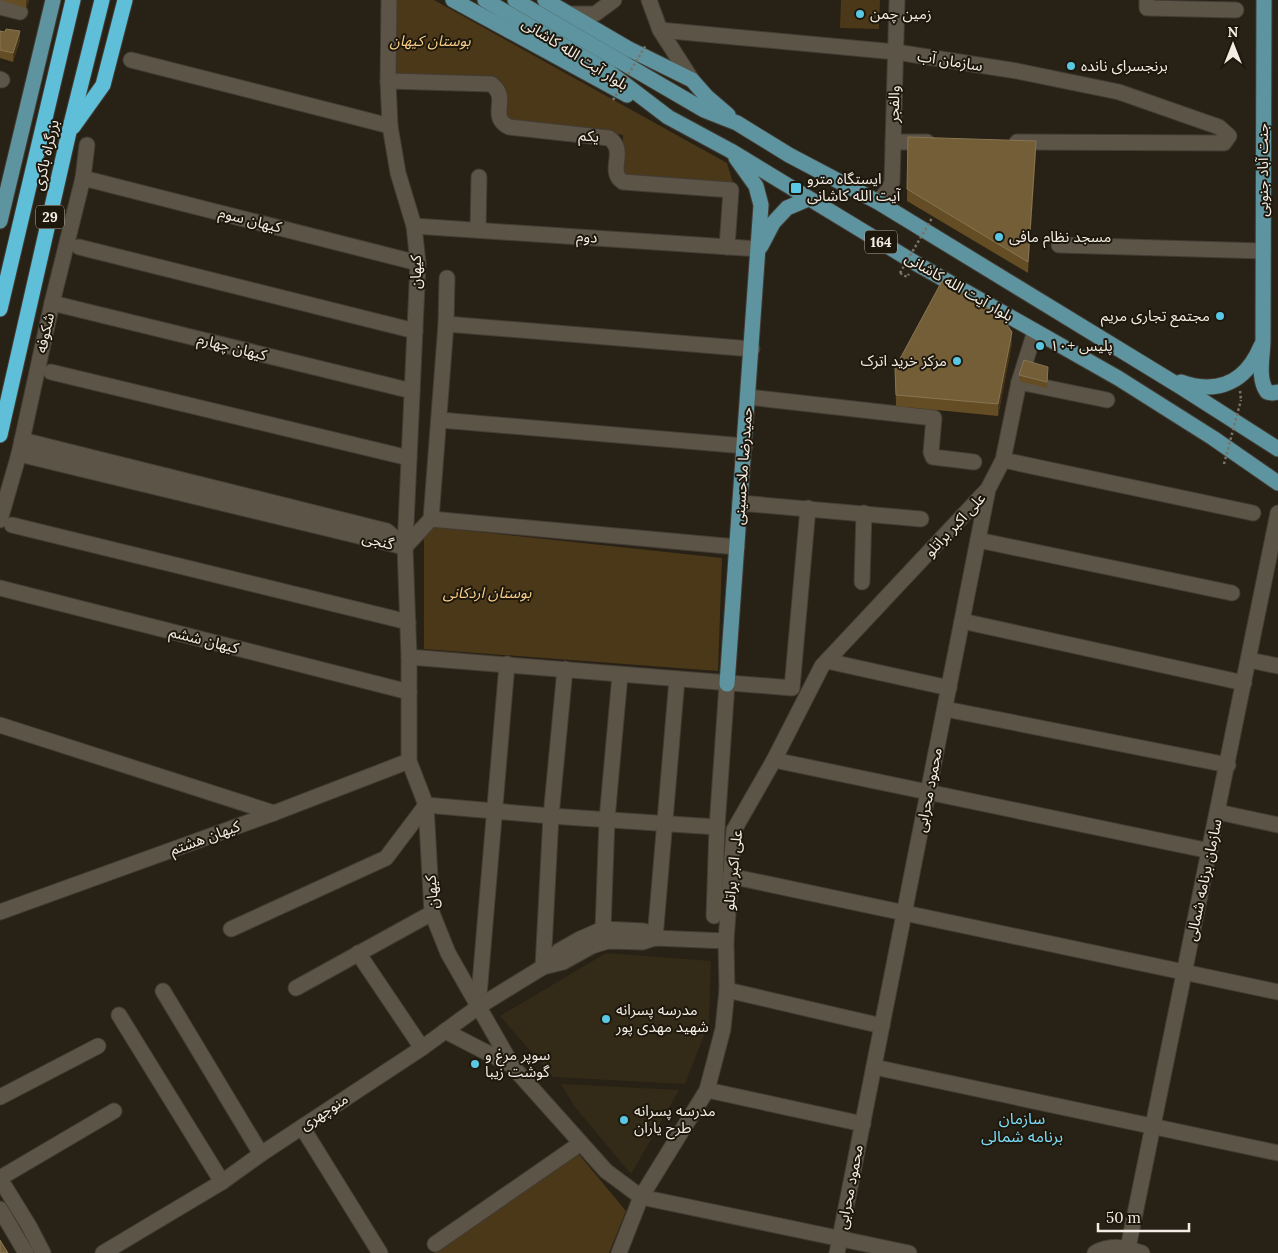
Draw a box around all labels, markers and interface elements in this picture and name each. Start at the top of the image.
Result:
place label: زمین چمن [870,4,932,24]
marker: زمین چمن [854,8,866,20]
street label: بلوار آیت الله کاشانی [519,13,632,94]
north arrow [1208,20,1258,70]
text: N [1228,23,1239,41]
park label: بوستان کیهان [389,31,472,50]
street label: سازمان آب [916,46,984,75]
place label: برنجسرای نانده [1081,56,1168,75]
marker: برنجسرای نانده [1065,60,1077,72]
street label: والفجر [884,85,903,124]
street label: بزرگراه باکری [28,118,63,192]
street label: جنت آباد جنوبی [1253,123,1272,217]
street label: یکم [578,125,600,148]
place label: ایستگاه مترو آیت الله کاشانی [807,169,901,205]
marker: ایستگاه مترو آیت الله کاشانی [789,181,803,195]
street label: کیهان سوم [216,203,284,239]
road number: 29 [36,206,64,228]
street label: دوم [576,226,598,249]
place label: مسجد نظام مافی [1009,227,1111,248]
road number: 164 [865,230,897,253]
marker: مسجد نظام مافی [993,231,1005,243]
street label: بلوار آیت الله کاشانی [902,248,1017,325]
street label: کیهان [406,254,425,289]
place label: مجتمع تجاری مریم [1101,306,1210,328]
marker: مجتمع تجاری مریم [1214,310,1226,322]
street label: شکوفه [31,311,58,355]
street label: کیهان چهارم [195,329,270,366]
place label: پلیس +۱۰ [1050,336,1113,356]
marker: پلیس +۱۰ [1034,340,1046,352]
place label: مرکز خرید اترک [860,351,947,370]
marker: مرکز خرید اترک [951,355,963,367]
street label: حمیدرضا ملاحسینی [729,406,756,526]
street label: علی اکبر براتلو [920,488,990,561]
street label: گنجی [360,527,397,554]
park label: بوستان اردکانی [443,583,532,602]
street label: کیهان ششم [167,622,242,659]
street label: محمود محرابی [911,746,946,834]
street label: کیهان هشتم [167,816,244,861]
street label: سازمان برنامه شمالی [1181,817,1226,943]
street label: علی اکبر براتلو [719,828,746,911]
street label: کیهان [420,873,442,910]
place label: مدرسه پسرانه شهید مهدی پور [615,1000,709,1037]
marker: مدرسه پسرانه شهید مهدی پور [600,1013,612,1025]
place label: سوپر مرغ و گوشت زیبا [485,1045,551,1081]
marker: سوپر مرغ و گوشت زیبا [469,1058,481,1070]
street label: منوچهری [296,1089,352,1135]
place label: مدرسه پسرانه طرح یاران [634,1101,716,1140]
district label: سازمان برنامه شمالی [981,1108,1063,1146]
marker: مدرسه پسرانه طرح یاران [618,1114,630,1126]
street label: محمود محرابی [832,1143,867,1231]
scale bar [1098,1200,1189,1232]
text: 50 m [1106,1208,1141,1227]

